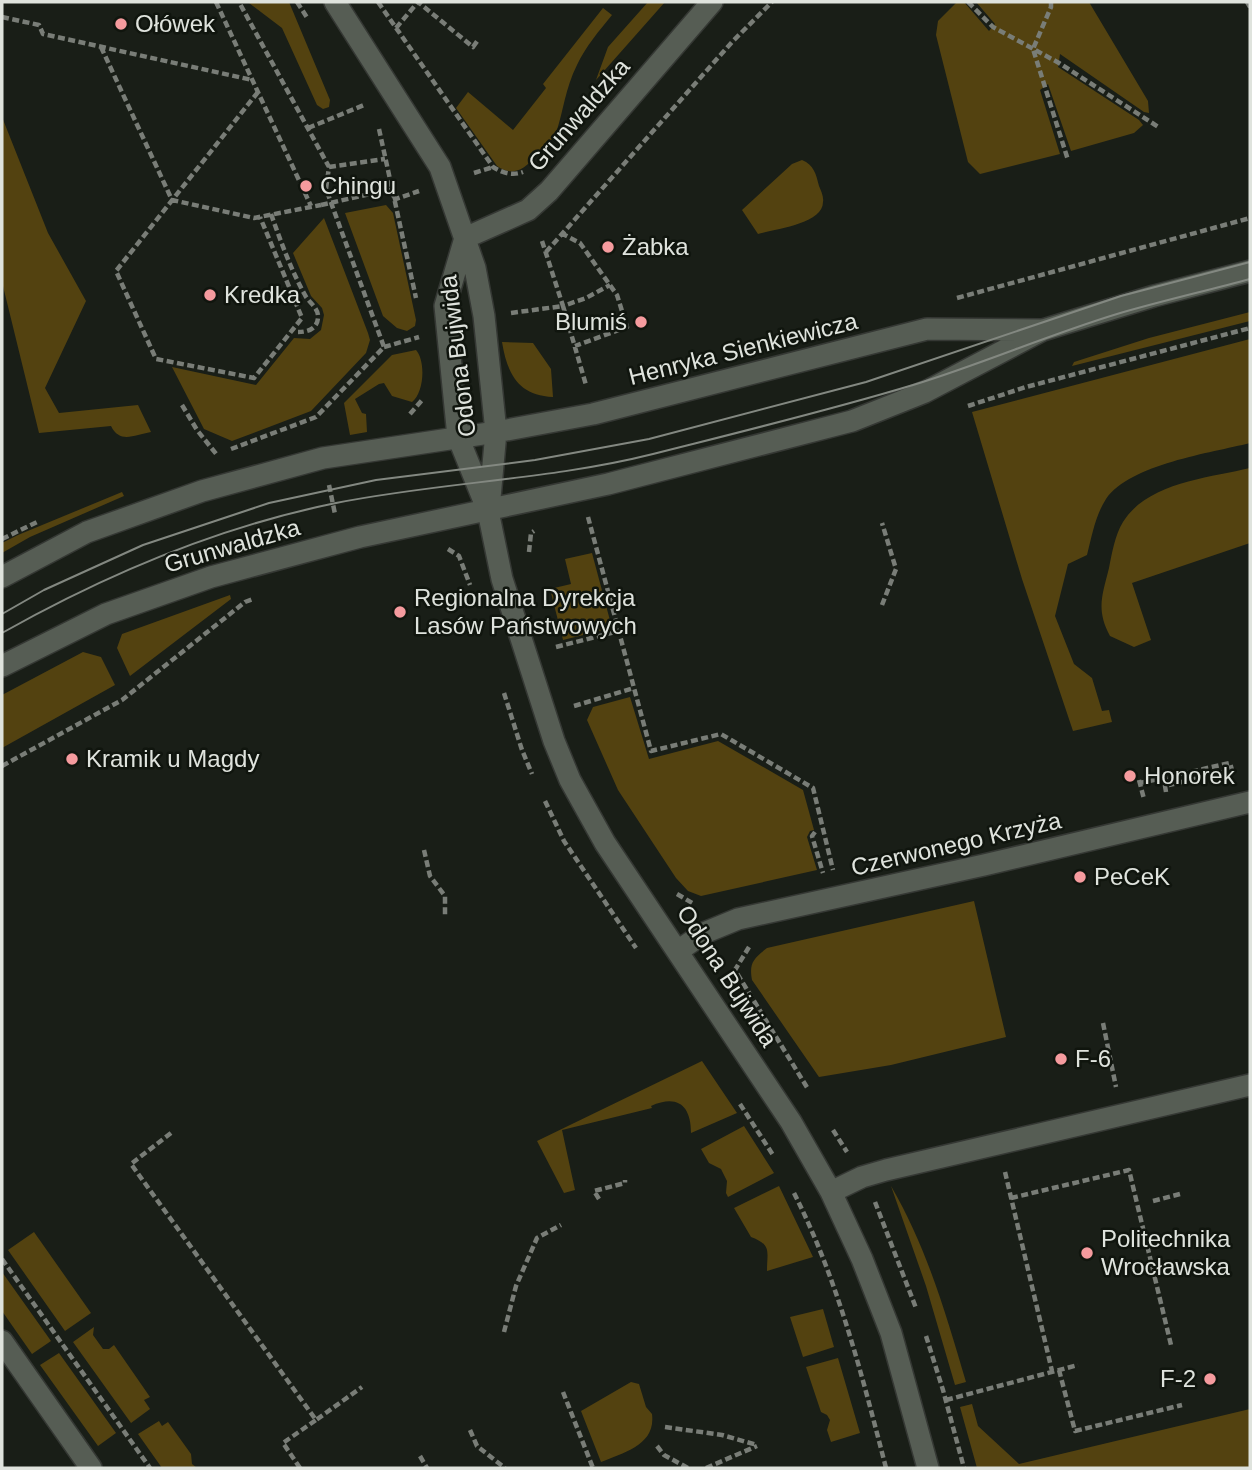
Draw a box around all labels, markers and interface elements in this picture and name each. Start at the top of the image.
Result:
place label: Ołówek [135,10,216,37]
marker: Ołówek [113,16,129,32]
street label: Grunwaldzka [522,52,635,176]
place label: Chingu [320,172,396,199]
marker: Chingu [298,178,314,194]
place label: Żabka [622,233,689,260]
marker: Żabka [600,239,616,255]
street label: Odona Bujwida [434,273,481,438]
place label: Kredka [224,281,301,308]
marker: Kredka [202,287,218,303]
street label: Henryka Sienkiewicza [626,307,861,390]
place label: Blumiś [555,308,627,335]
marker: Blumiś [633,314,649,330]
street label: Grunwaldzka [161,513,304,578]
place label: Regionalna Dyrekcja Lasów Państwowych [414,584,637,639]
marker: Regionalna Dyrekcja Lasów Państwowych [392,604,408,620]
place label: Kramik u Magdy [86,745,259,772]
marker: Kramik u Magdy [64,751,80,767]
place label: Honorek [1144,762,1236,789]
marker: Honorek [1122,768,1138,784]
street label: Czerwonego Krzyża [848,806,1064,881]
place label: PeCeK [1094,863,1170,890]
marker: PeCeK [1072,869,1088,885]
street label: Odona Bujwida [672,900,783,1052]
place label: F-6 [1075,1045,1111,1072]
marker: F-6 [1053,1051,1069,1067]
place label: Politechnika Wrocławska [1101,1225,1231,1280]
marker: Politechnika Wrocławska [1079,1245,1095,1261]
place label: F-2 [1160,1365,1196,1392]
marker: F-2 [1202,1371,1218,1387]

